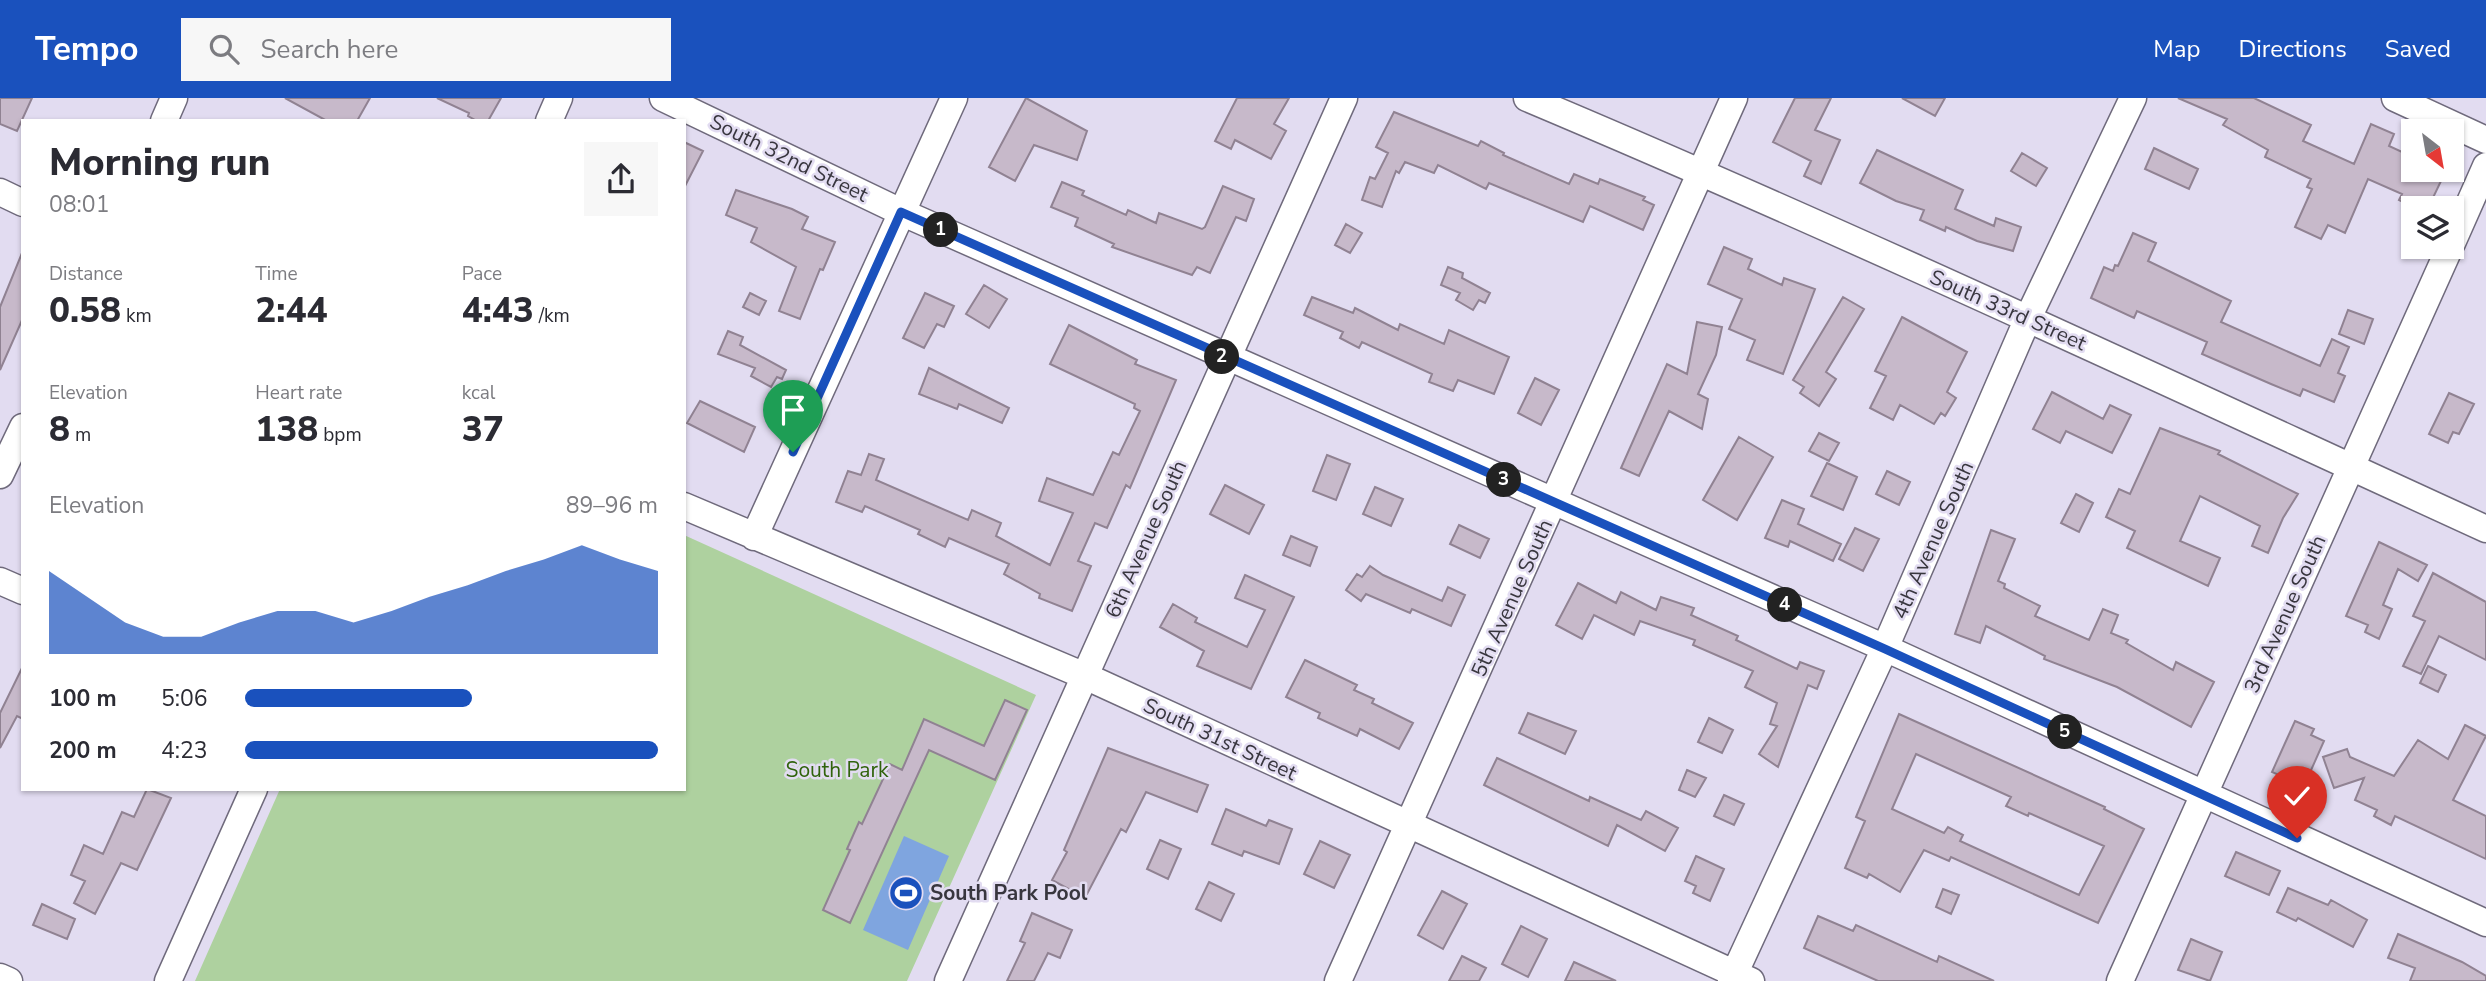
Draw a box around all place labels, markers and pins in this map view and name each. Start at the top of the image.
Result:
pin: 1 [923,212,958,248]
pin: 2 [1204,340,1240,374]
pin [763,380,823,452]
pin: 3 [1486,462,1522,498]
pin: 4 [1768,588,1802,622]
pin: 5 [2048,714,2082,750]
pin [2267,766,2327,838]
sports icon: South Park Pool [887,874,925,912]
place label: South Park Pool [930,879,1088,907]

